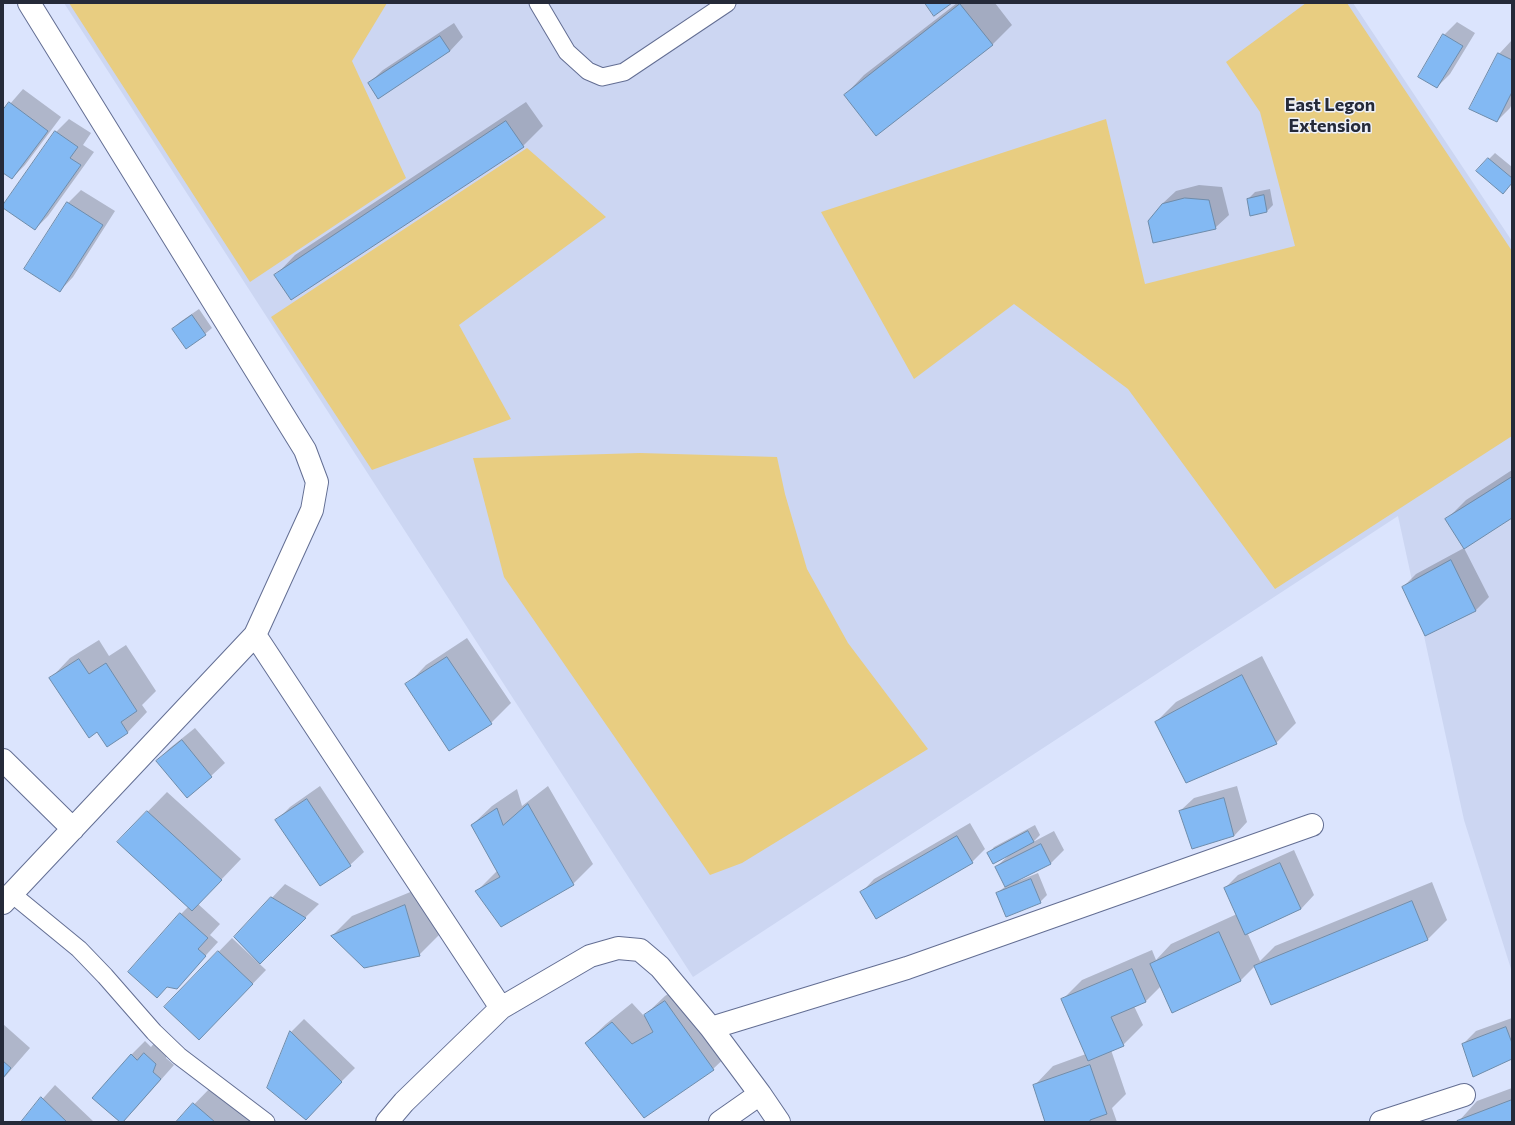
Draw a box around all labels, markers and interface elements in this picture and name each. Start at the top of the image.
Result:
district label: East Legon Extension [1285,94,1375,136]

